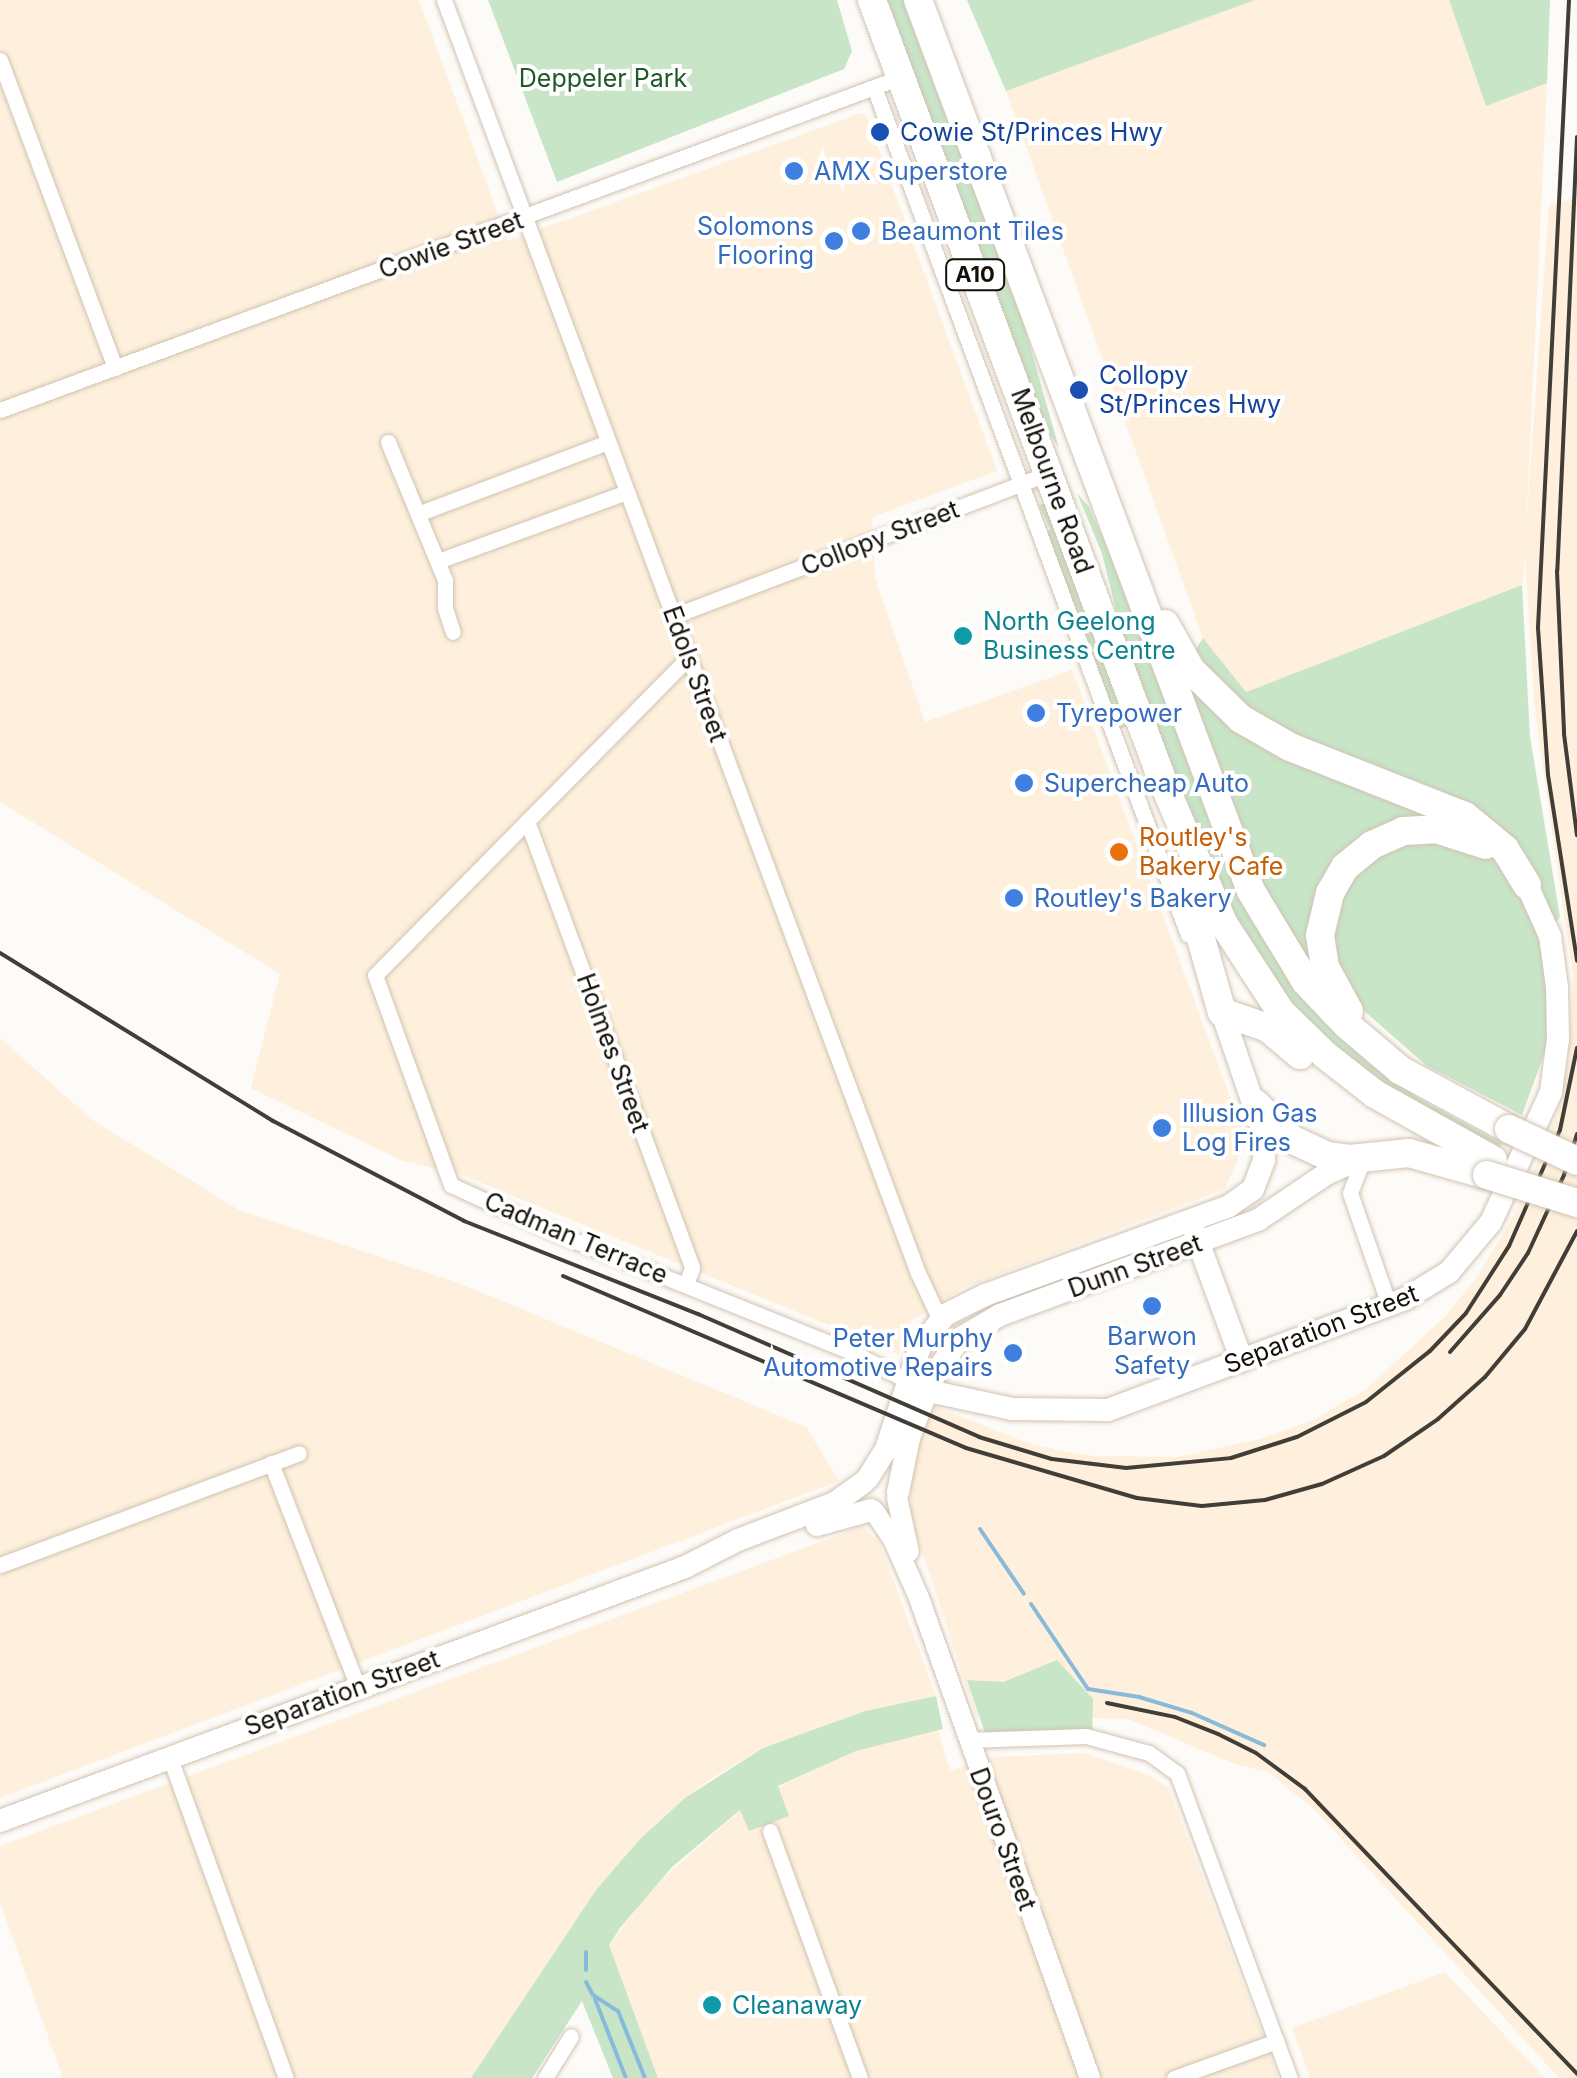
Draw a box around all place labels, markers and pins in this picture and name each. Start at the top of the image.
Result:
place label: Cowie St/Princes Hwy [900,117,1163,147]
marker: Cowie St/Princes Hwy [869,121,891,143]
place label: AMX Superstore [814,156,1008,186]
marker: AMX Superstore [783,160,805,182]
place label: Solomons Flooring [697,212,814,271]
place label: Beaumont Tiles [881,216,1064,246]
marker: Beaumont Tiles [850,220,872,242]
marker: Solomons Flooring [823,230,845,252]
place label: Collopy St/Princes Hwy [1099,361,1281,420]
marker: Collopy St/Princes Hwy [1068,379,1090,401]
place label: North Geelong Business Centre [983,607,1176,666]
marker: North Geelong Business Centre [952,625,974,647]
place label: Tyrepower [1056,698,1182,728]
marker: Tyrepower [1025,702,1047,724]
place label: Supercheap Auto [1044,768,1249,798]
marker: Supercheap Auto [1013,772,1035,794]
place label: Routley's Bakery Cafe [1139,823,1283,882]
marker: Routley's Bakery Cafe [1108,841,1130,863]
place label: Routley's Bakery [1034,883,1232,913]
marker: Routley's Bakery [1003,887,1025,909]
place label: Illusion Gas Log Fires [1182,1099,1318,1158]
marker: Illusion Gas Log Fires [1151,1117,1173,1139]
marker: Barwon Safety [1141,1295,1163,1317]
place label: Barwon Safety [1107,1322,1197,1381]
place label: Peter Murphy Automotive Repairs [763,1324,993,1383]
marker: Peter Murphy Automotive Repairs [1002,1342,1024,1364]
place label: Cleanaway [732,1990,862,2020]
marker: Cleanaway [701,1994,723,2016]

